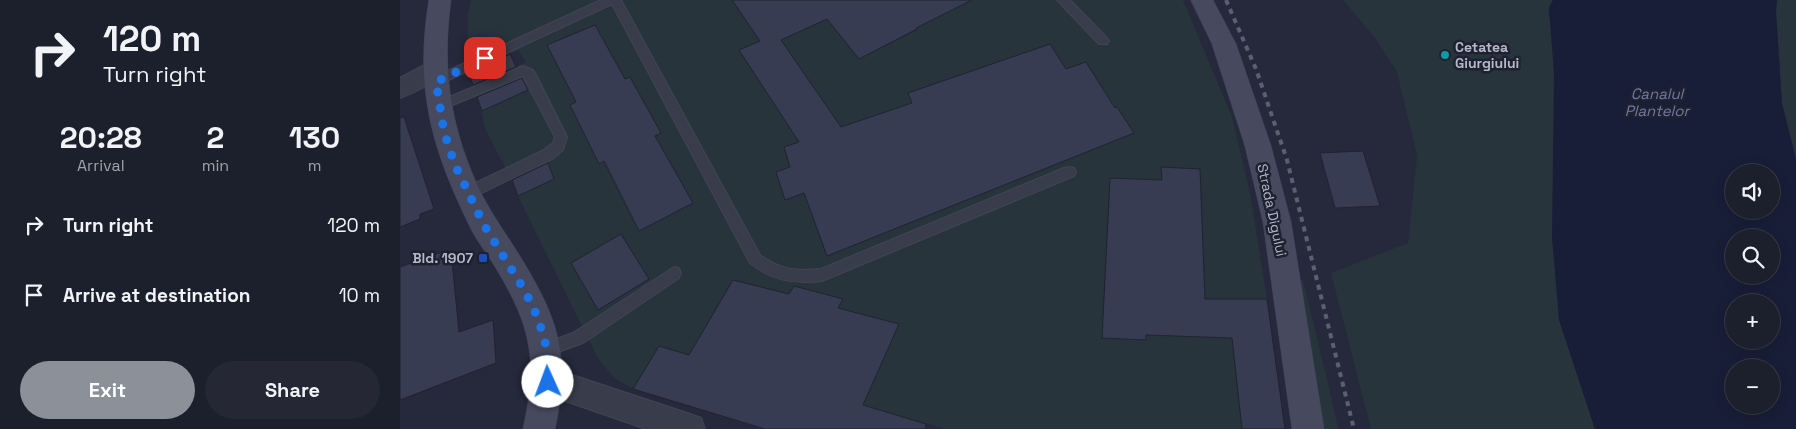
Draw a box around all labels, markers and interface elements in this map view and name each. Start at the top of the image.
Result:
text: 120 m [103,17,201,61]
icon: right [20,20,85,85]
pin [464,37,506,79]
place label: Cetatea Giurgiului [1455,38,1519,72]
icon: arrive [471,44,499,72]
marker: Cetatea Giurgiului [1439,49,1451,61]
text: Turn right [103,60,206,88]
water label: Canalul Plantelor [1625,84,1691,120]
text: 20:28 [60,118,142,157]
text: 2 [206,118,224,157]
text: 130 [289,118,340,157]
text: Arrival [77,155,125,176]
text: min [202,155,229,176]
text: m [308,155,321,176]
street label: Strada Digului [1253,162,1291,258]
map controls [1725,164,1780,414]
button: sound [1725,164,1780,219]
icon: right [20,211,48,239]
text: Turn right [63,213,153,238]
text: 120 m [327,213,380,238]
button: search [1725,229,1780,284]
place label: Bld. 1907 [412,249,473,267]
marker: Bld. 1907 [477,252,489,264]
icon: arrive [20,281,48,309]
text: Arrive at destination [63,283,251,308]
text: 10 m [339,283,380,308]
button: + [1725,294,1780,349]
position arrow [521,355,573,407]
button: − [1725,359,1780,414]
button: Exit [20,361,195,419]
button: Share [205,361,380,419]

